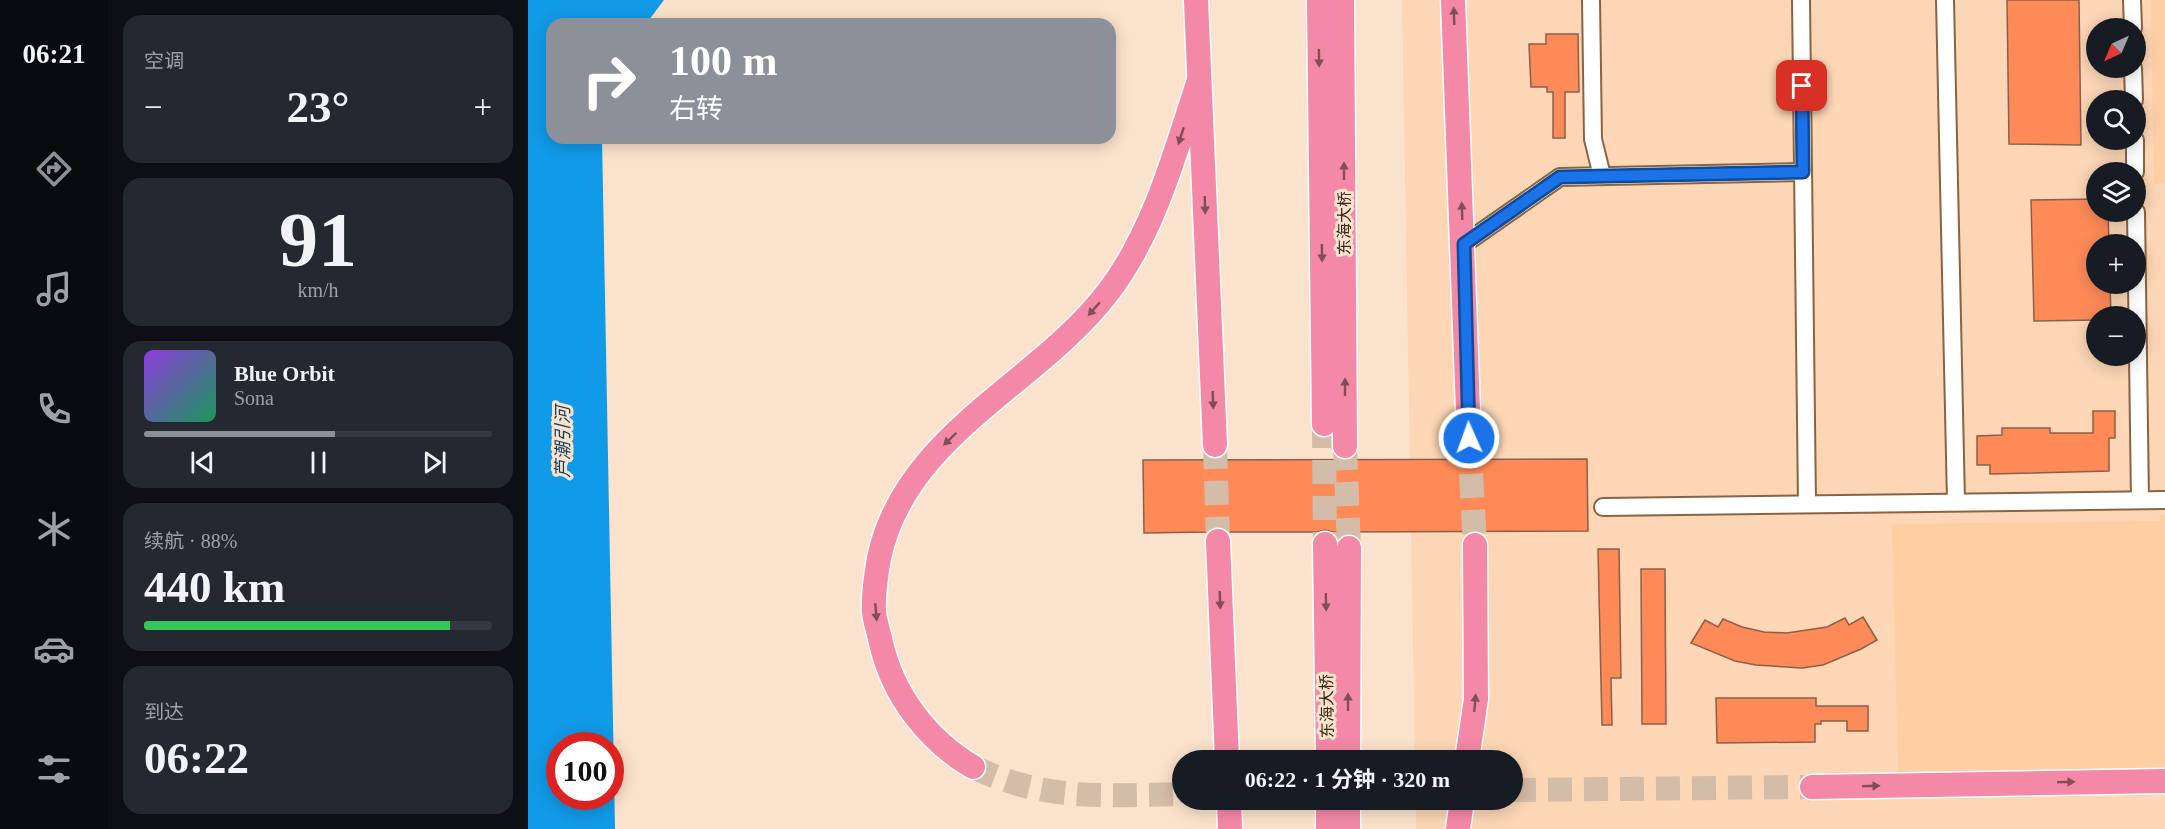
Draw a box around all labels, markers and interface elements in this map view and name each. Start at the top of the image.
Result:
one-way arrow [1450,7,1459,26]
north arrow [2086,18,2146,78]
map controls [2086,18,2146,366]
text: 100 m [669,38,778,84]
text: 06:21 [23,39,86,69]
icon: right [570,42,648,120]
one-way arrow [1314,49,1324,68]
text: 空调 [144,50,184,72]
pin [1776,60,1827,111]
icon: arrive [1785,69,1818,102]
text: 23° [287,82,350,132]
text: − [144,89,163,125]
text: + [473,89,492,125]
button: search [2086,90,2146,150]
text: 右转 [669,94,723,124]
one-way arrow [1176,127,1185,145]
icon: directions [33,148,75,190]
one-way arrow [1339,162,1349,181]
button: layers [2086,162,2146,222]
street label: 东海大桥 [1336,191,1353,255]
text: 91 [279,196,357,283]
one-way arrow [1200,196,1209,215]
one-way arrow [1458,202,1467,221]
button: + [2086,234,2146,294]
one-way arrow [1317,244,1327,263]
icon: music [33,268,75,310]
text: km/h [297,279,339,301]
one-way arrow [1087,301,1101,316]
button: − [2086,306,2146,366]
text: Blue Orbit [234,361,335,386]
one-way arrow [1340,378,1349,397]
text: Sona [234,387,274,409]
icon: phone [33,388,75,430]
one-way arrow [1209,391,1218,410]
water label: 芦潮引河 [553,403,573,478]
position arrow [1437,406,1501,470]
one-way arrow [942,432,957,446]
icon: previous [186,446,219,479]
icon: pause [302,446,335,479]
icon: next [418,446,451,479]
icon: climate [33,508,75,550]
text: 续航 · 88% [144,530,237,552]
text: 440 km [144,562,285,612]
one-way arrow [1216,590,1225,609]
one-way arrow [1321,593,1331,612]
one-way arrow [871,602,880,621]
icon: car [33,628,75,670]
street label: 东海大桥 [1318,674,1336,738]
one-way arrow [1343,693,1353,712]
one-way arrow [1470,693,1480,712]
text: 到达 [144,701,184,723]
speed limit sign: 100 [546,732,624,810]
text: 06:22 [144,733,249,783]
icon: filters [33,748,75,790]
text: 06:22 · 1 分钟 · 320 m [1245,767,1450,792]
one-way arrow [2056,778,2075,787]
one-way arrow [1861,781,1880,790]

